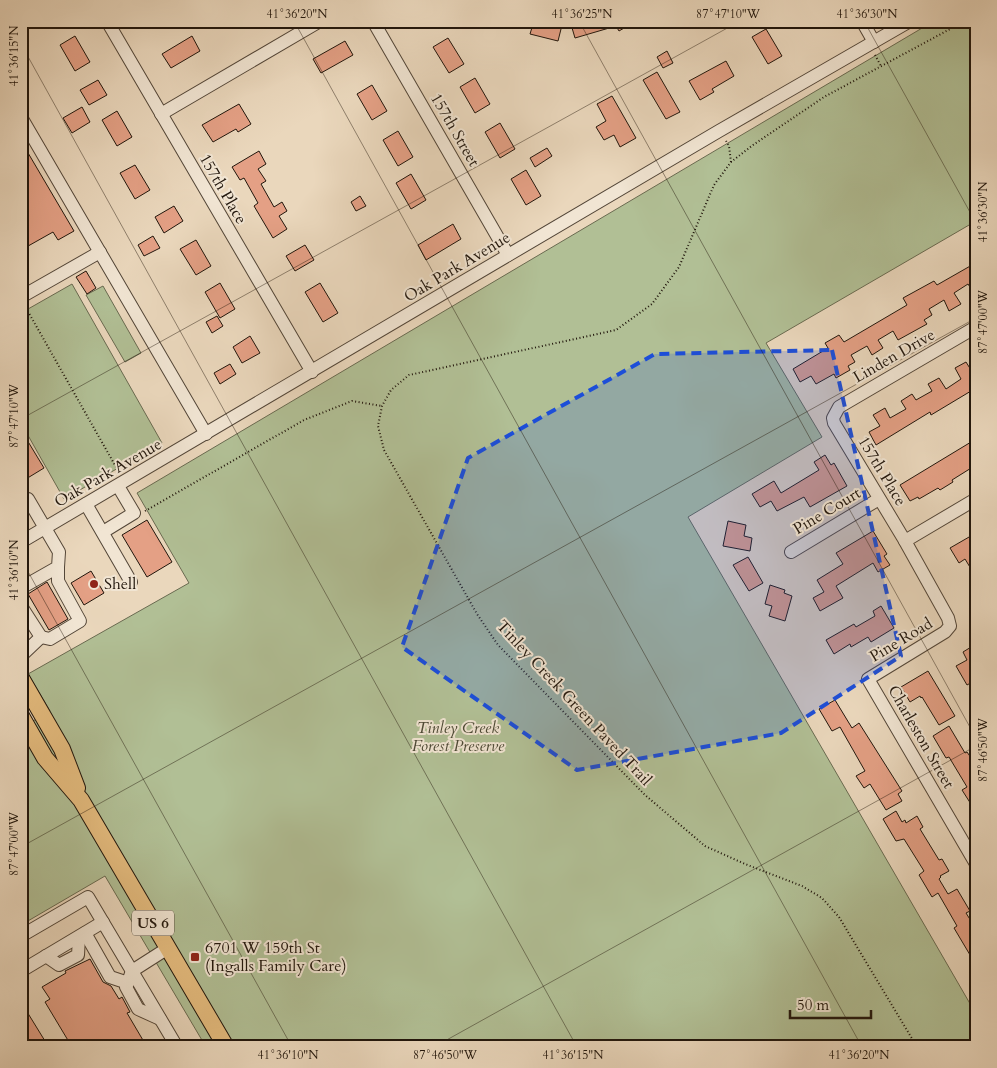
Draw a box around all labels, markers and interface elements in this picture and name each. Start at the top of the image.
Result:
text: 41°36'20"N [267,6,328,22]
text: 41°36'25"N [552,6,613,22]
text: 87°47'10"W [696,6,761,22]
text: 41°36'30"N [837,6,898,22]
text: 41°36'15"N [6,25,22,86]
street label: 157th Street [425,89,485,171]
street label: 157th Place [194,150,252,228]
text: 41°36'30"N [975,181,991,242]
street label: Oak Park Avenue [400,227,514,307]
text: 87°47'00"W [975,289,991,354]
street label: Linden Drive [849,324,939,388]
text: 87°47'10"W [6,383,22,448]
street label: 157th Place [853,432,911,510]
street label: Oak Park Avenue [50,433,166,513]
street label: Pine Court [789,482,865,540]
text: 41°36'10"N [6,539,22,600]
place label: Shell [104,573,136,595]
marker: Shell [88,578,100,590]
street label: Pine Road [865,612,937,667]
street label: Tinley Creek Green Paved Trail [491,615,657,791]
street label: Charleston Street [882,681,960,793]
park label: Tinley Creek Forest Preserve [412,717,505,757]
text: 87°46'50"W [975,717,991,782]
text: 87°47'00"W [6,811,22,876]
road number: US 6 [132,910,174,936]
place label: 6701 W 159th St (Ingalls Family Care) [205,937,347,977]
marker: 6701 W 159th St (Ingalls Family Care) [189,951,201,963]
scale bar [790,988,871,1020]
text: 50 m [797,995,829,1015]
text: 41°36'10"N [258,1047,319,1063]
text: 87°46'50"W [413,1047,478,1063]
text: 41°36'15"N [543,1047,604,1063]
text: 41°36'20"N [829,1047,890,1063]

